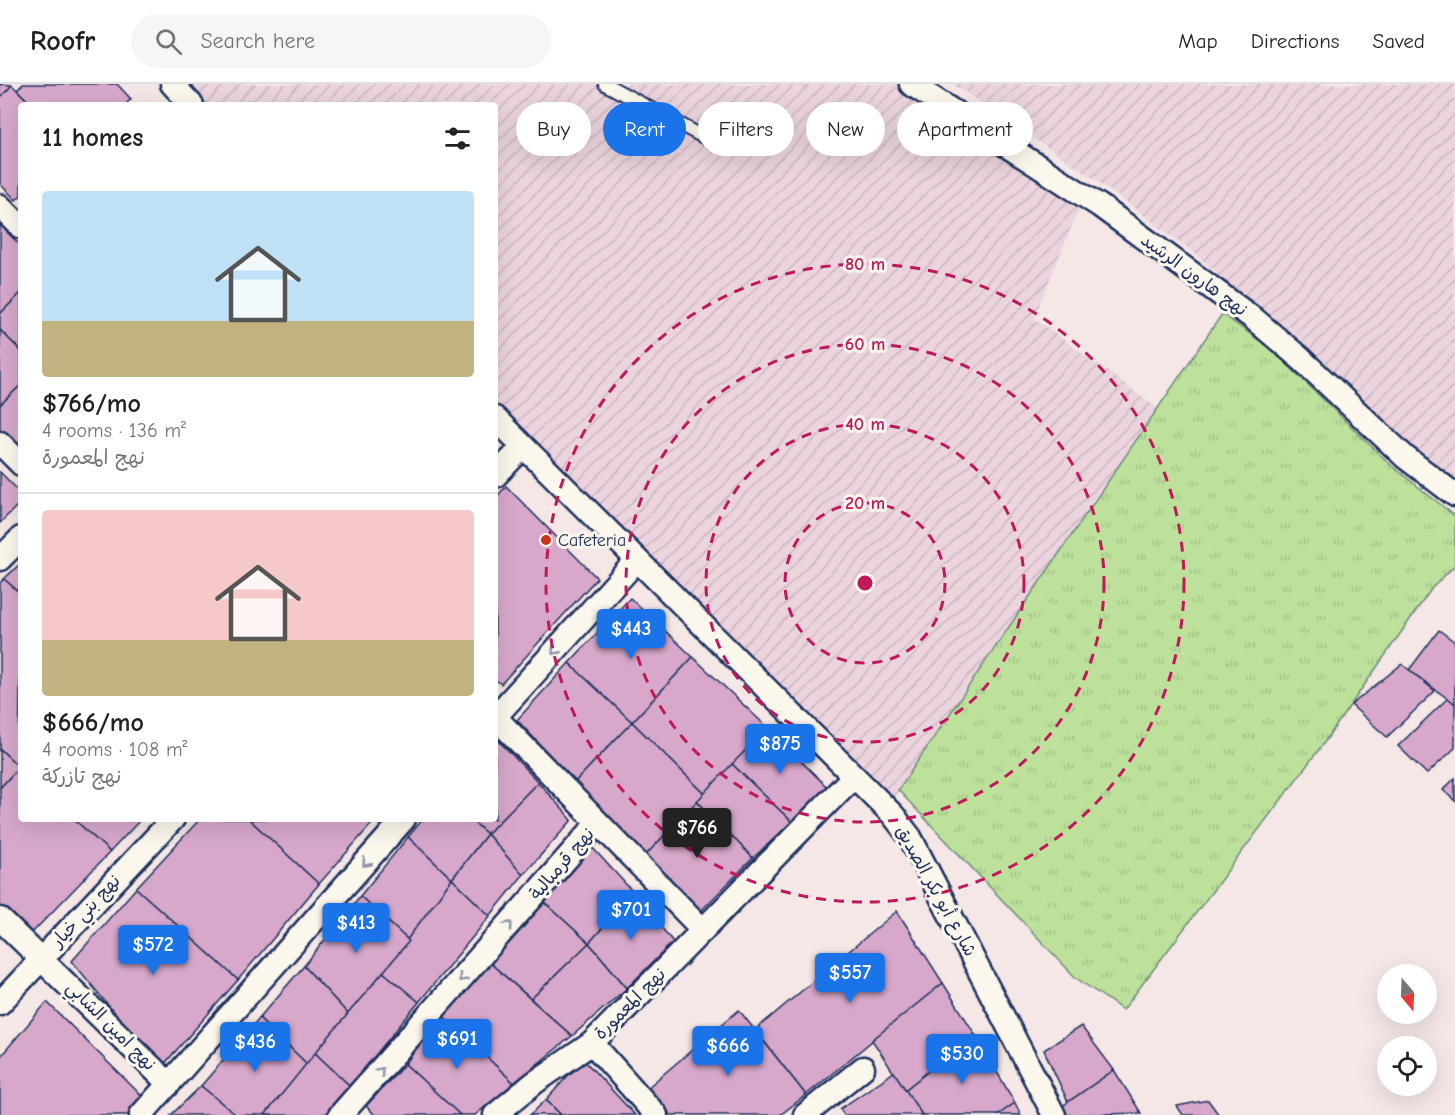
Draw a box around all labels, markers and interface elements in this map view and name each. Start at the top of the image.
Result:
search box [131,14,551,68]
text: Roofr [30,25,95,57]
icon: search [152,25,185,58]
text: Search here [200,28,315,54]
text: Map [1178,29,1218,53]
text: Directions [1251,29,1340,53]
text: Saved [1373,29,1425,53]
chip: Buy [516,102,591,156]
chip: Rent [603,102,686,156]
chip: Filters [698,102,794,156]
chip: New [806,102,885,156]
chip: Apartment [897,102,1033,156]
icon: filters [441,122,474,155]
text: 11 homes [42,123,143,153]
street label: نهج هارون الرشيد [1136,229,1251,321]
icon: home [204,230,312,338]
text: 80 m [845,254,885,275]
text: 60 m [845,334,885,355]
text: $766/mo [42,389,141,419]
text: 40 m [845,414,885,435]
text: 4 rooms · 136 m² [42,419,186,442]
text: نهج المعمورة [42,446,145,469]
text: 20 m [845,493,885,514]
place label: Cafeteria [558,530,626,551]
marker: Cafeteria [539,533,553,547]
icon: home [204,549,312,657]
centre of rings [855,573,875,593]
pin: $443 [595,609,667,660]
text: $443 [611,617,651,640]
one-way arrow [551,644,562,655]
text: $666/mo [42,708,144,738]
pin: $875 [744,724,816,775]
text: $875 [759,732,801,755]
text: 4 rooms · 108 m² [42,738,187,761]
text: نهج تازركة [42,765,121,788]
pin: $766 [661,808,733,859]
text: $766 [676,816,718,839]
street label: شارع أبو بكر الصديق [890,822,981,961]
street label: نهج قرمبالية [525,824,600,905]
one-way arrow [362,856,373,867]
street label: نهج بني خيار [46,870,129,956]
pin: $701 [595,890,667,941]
text: $701 [611,898,651,921]
pin: $413 [320,903,392,954]
text: $413 [336,911,376,934]
one-way arrow [502,921,513,932]
pin: $572 [117,925,189,976]
text: $572 [132,933,174,956]
pin: $557 [814,953,886,1004]
text: $557 [829,961,871,984]
street label: نهج المعمورة [590,964,671,1045]
north arrow [1377,964,1437,1024]
map controls [1377,964,1437,1096]
one-way arrow [458,971,469,981]
street label: نهج امين الشابي [58,977,160,1079]
pin: $691 [421,1019,493,1070]
pin: $436 [219,1022,291,1073]
pin: $666 [692,1026,764,1077]
text: $691 [437,1027,477,1050]
text: $436 [234,1030,276,1053]
text: $666 [706,1034,750,1057]
pin: $530 [926,1034,998,1085]
button: locate [1377,1036,1437,1096]
text: $530 [940,1042,984,1065]
one-way arrow [373,1067,384,1078]

